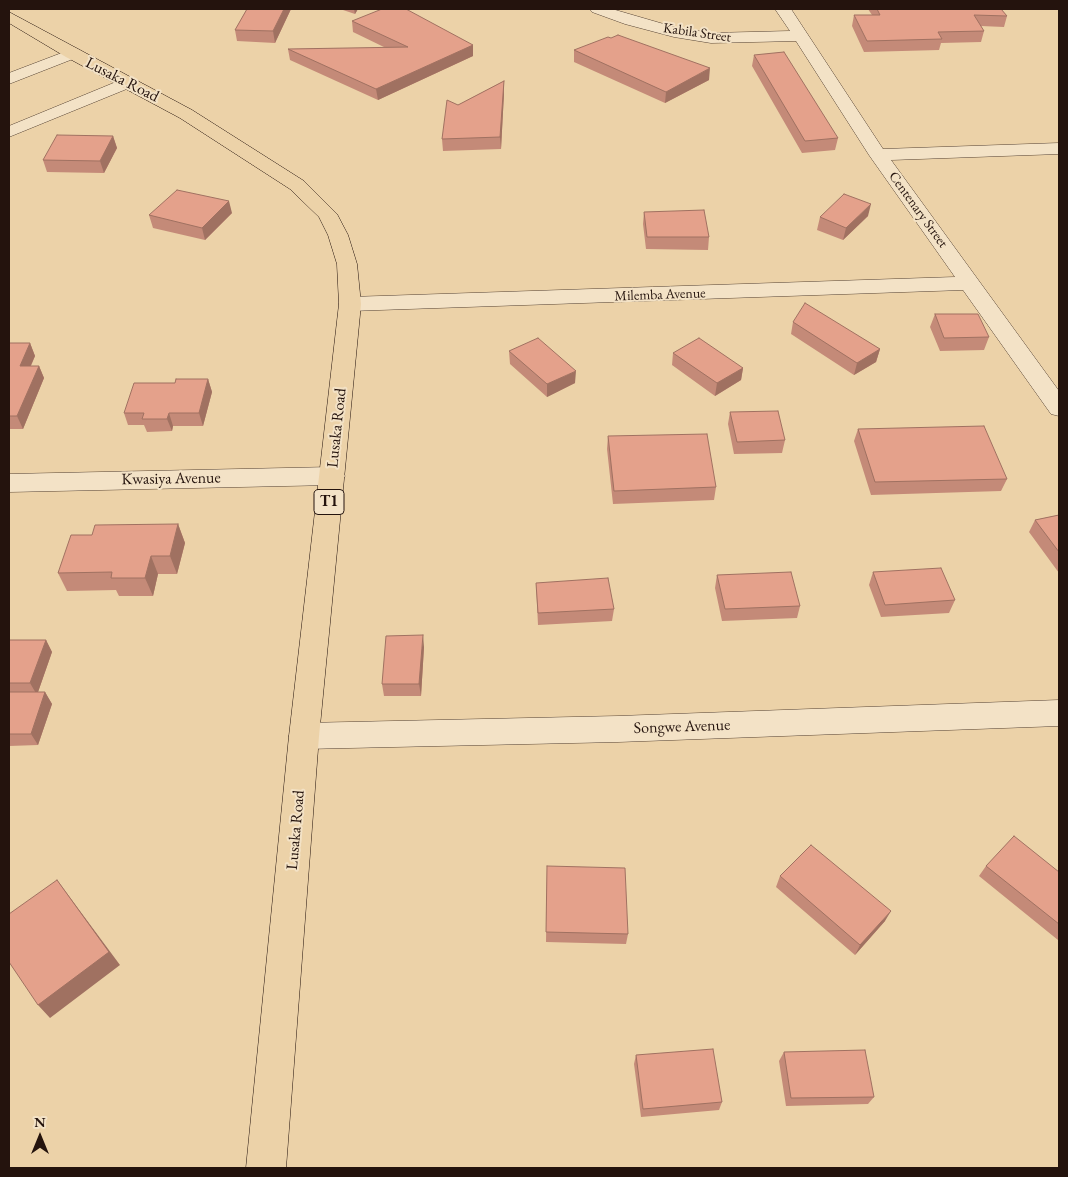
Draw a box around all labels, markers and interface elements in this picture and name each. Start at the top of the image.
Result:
street label: Kabila Street [662,20,732,46]
street label: Lusaka Road [82,53,162,107]
street label: Centenary Street [885,169,951,251]
street label: Milemba Avenue [614,285,706,305]
street label: Lusaka Road [323,387,351,469]
street label: Kwasiya Avenue [121,469,221,489]
road number: T1 [314,490,344,514]
street label: Songwe Avenue [633,716,731,738]
street label: Lusaka Road [283,789,309,871]
north arrow [15,1112,65,1162]
text: N [34,1113,46,1131]

